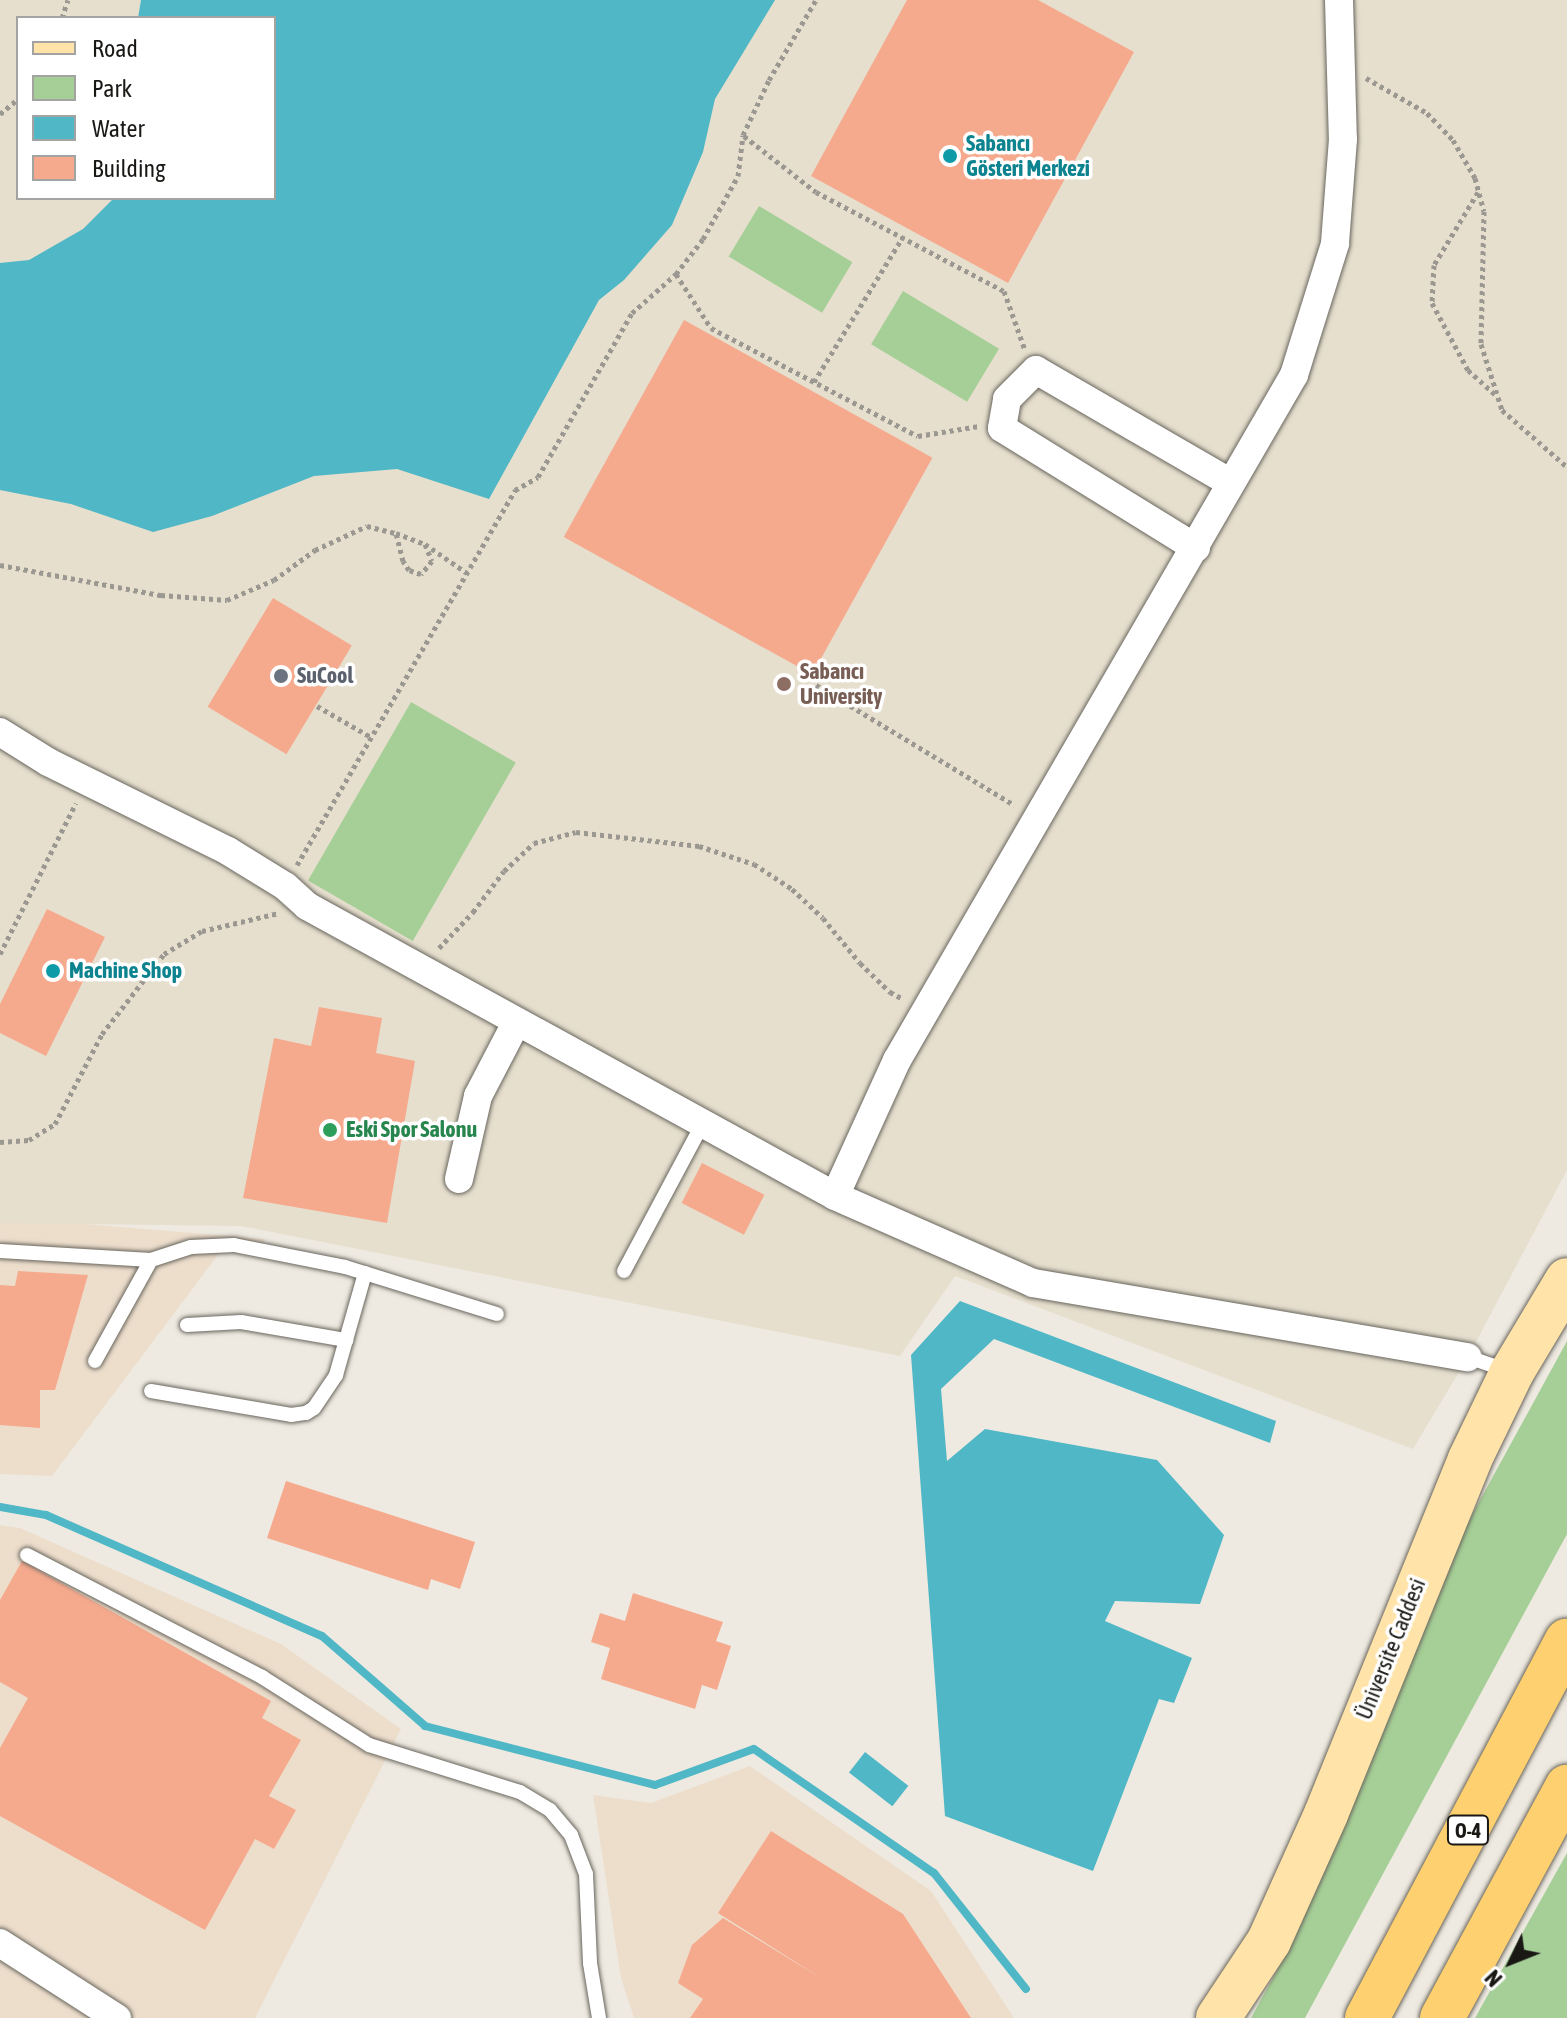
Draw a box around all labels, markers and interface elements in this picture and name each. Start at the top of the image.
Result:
legend [16,16,276,200]
text: Road [92,35,138,62]
text: Park [92,75,132,102]
text: Water [92,115,145,142]
place label: Sabancı Gösteri Merkezi [966,130,1090,182]
marker: Sabancı Gösteri Merkezi [941,147,959,165]
text: Building [92,155,165,182]
place label: Sabancı University [800,658,882,710]
place label: SuCool [297,663,353,689]
marker: SuCool [272,667,290,685]
marker: Sabancı University [775,675,793,693]
place label: Machine Shop [69,958,182,984]
marker: Machine Shop [44,962,62,980]
place label: Eski Spor Salonu [346,1117,477,1143]
marker: Eski Spor Salonu [321,1121,339,1139]
street label: Üniversite Caddesi [1351,1575,1431,1723]
road number: O-4 [1446,1814,1490,1846]
north arrow [1471,1922,1551,2002]
text: N [1480,1965,1507,1992]

